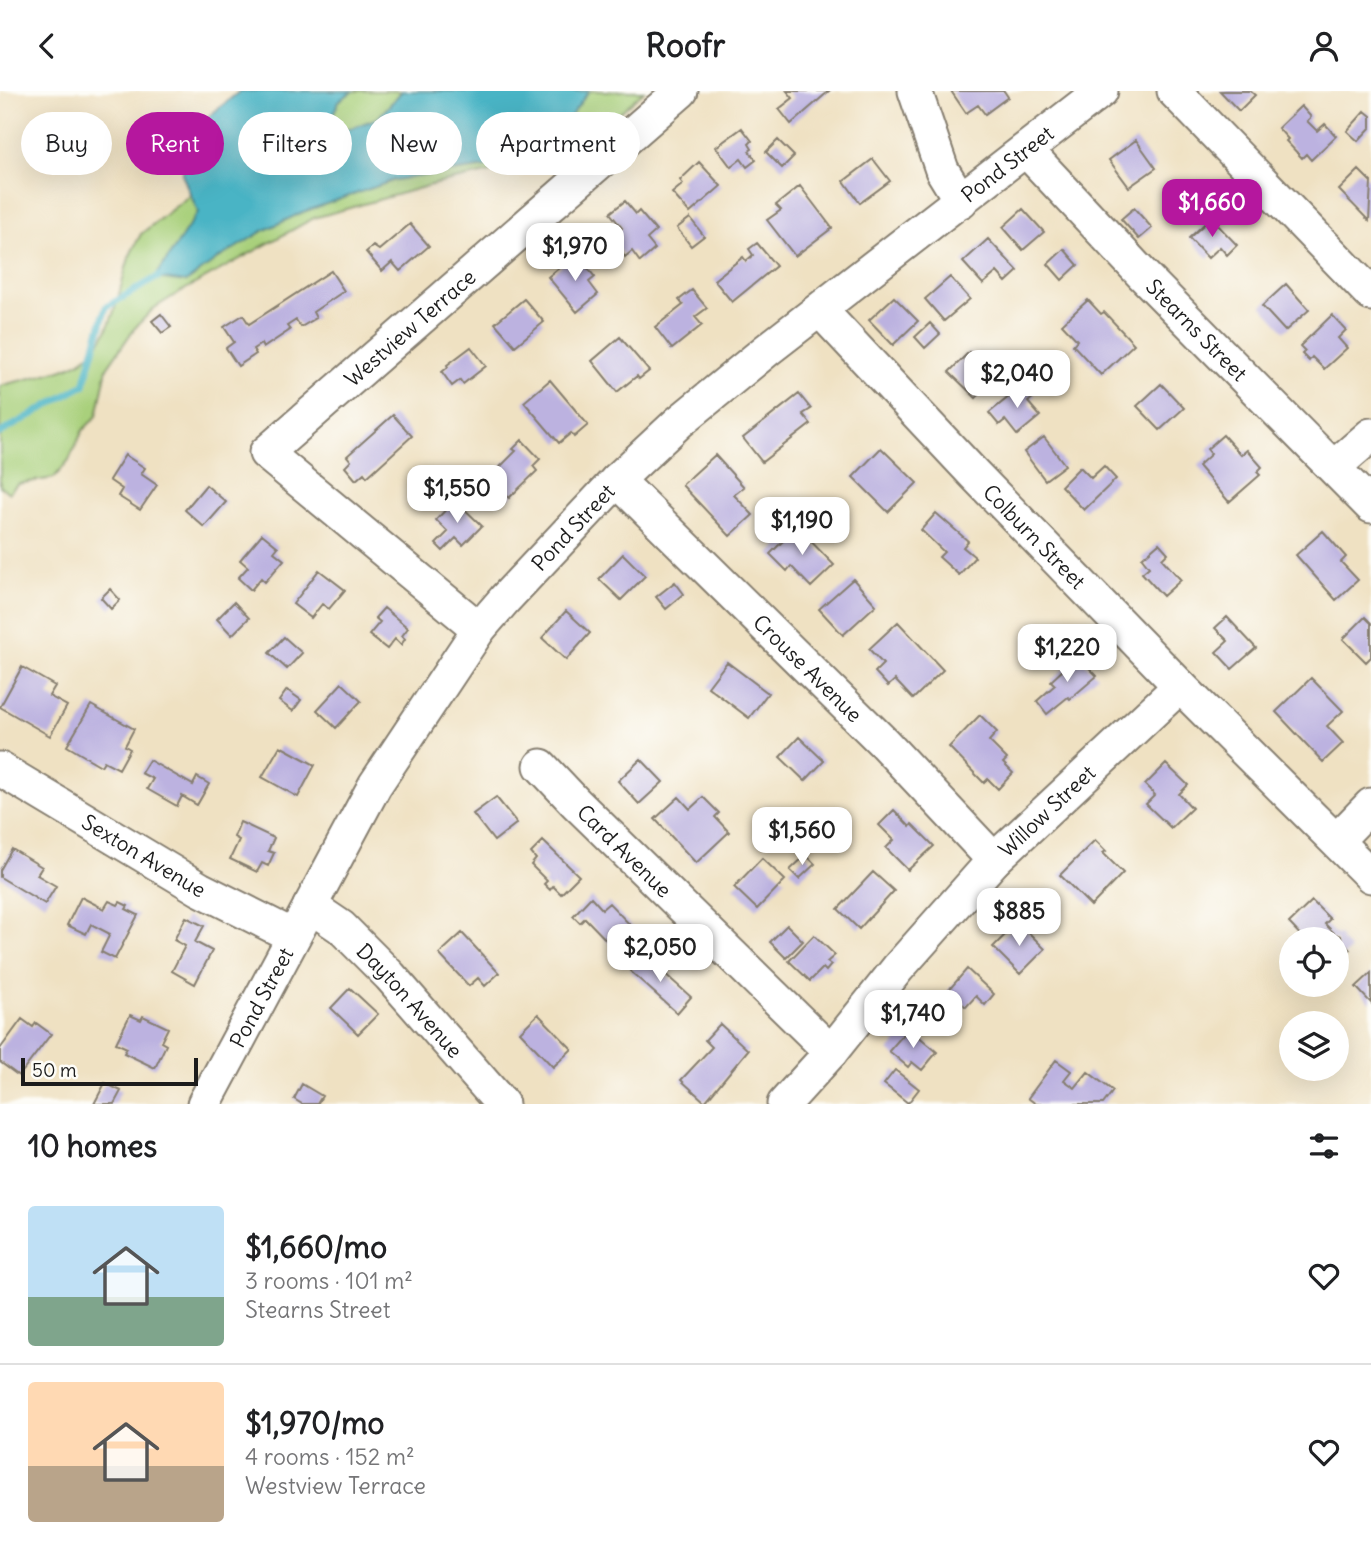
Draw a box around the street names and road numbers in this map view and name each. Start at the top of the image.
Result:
street label: Pond Street [956,120,1059,208]
street label: Westview Terrace [339,263,481,392]
street label: Stearns Street [1141,273,1253,386]
street label: Pond Street [525,478,620,576]
street label: Colburn Street [978,478,1092,595]
street label: Crouse Avenue [748,608,868,728]
street label: Willow Street [993,759,1101,863]
street label: Card Avenue [572,798,678,903]
street label: Sexton Avenue [77,808,211,903]
street label: Dayton Avenue [351,937,469,1063]
street label: Pond Street [223,943,299,1052]

